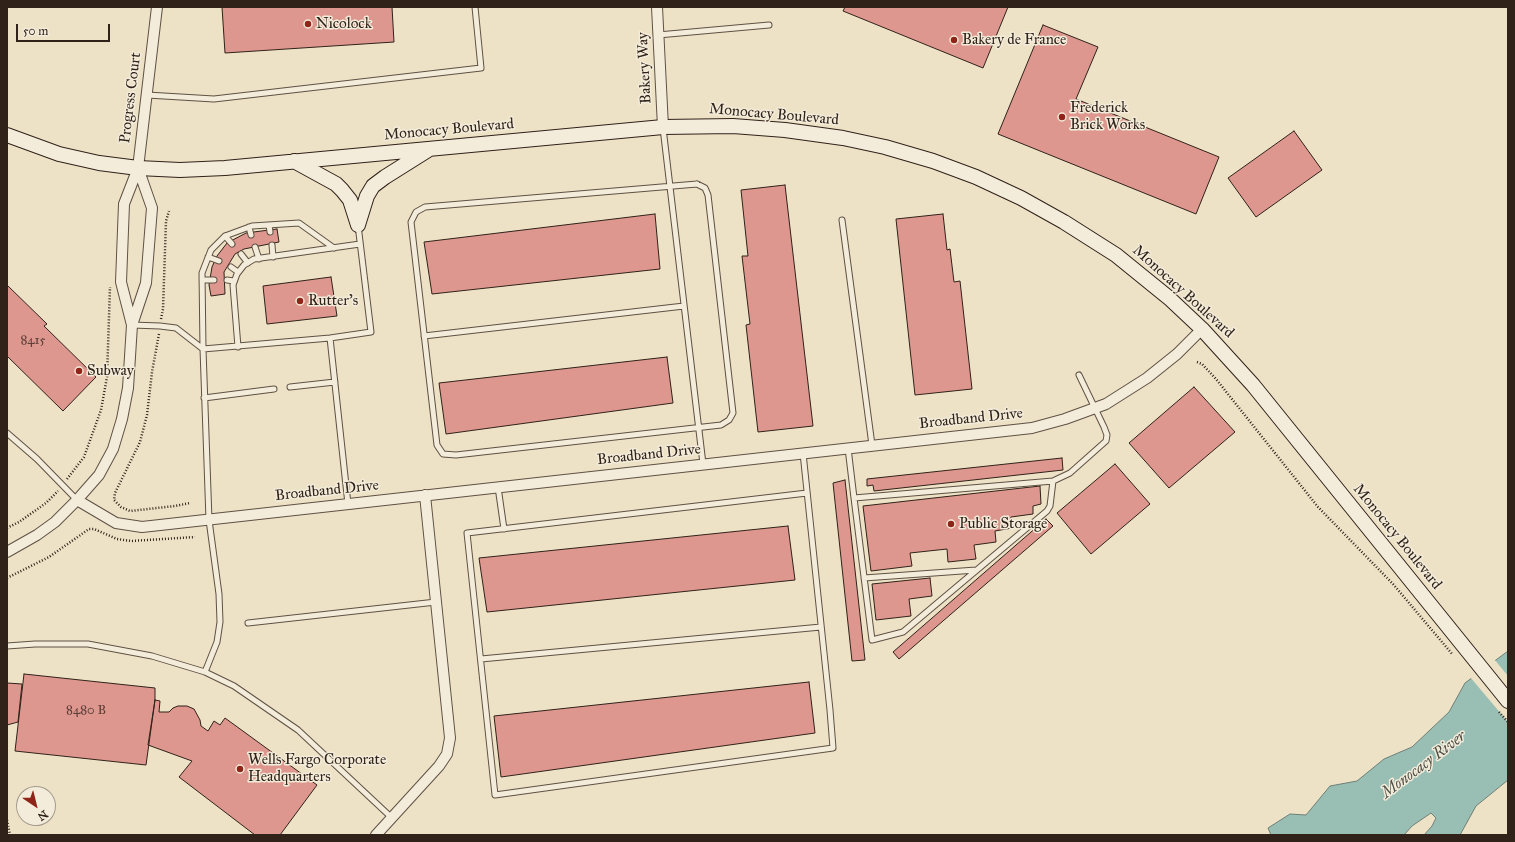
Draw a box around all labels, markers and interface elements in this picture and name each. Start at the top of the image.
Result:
place label: Nicolock [316,15,372,33]
scale bar [18,16,112,42]
marker: Nicolock [303,19,313,29]
text: 50 m [23,24,48,38]
place label: Bakery de France [962,31,1066,49]
street label: Bakery Way [634,32,656,104]
marker: Bakery de France [949,35,959,45]
street label: Progress Court [116,52,146,144]
place label: Frederick Brick Works [1070,99,1145,134]
street label: Monocacy Boulevard [708,100,840,130]
marker: Frederick Brick Works [1057,112,1067,122]
street label: Monocacy Boulevard [383,115,515,145]
street label: Monocacy Boulevard [1129,242,1237,342]
place label: Rutter's [308,292,358,310]
marker: Rutter's [295,296,305,306]
house number: 8415 [20,333,46,349]
place label: Subway [87,362,134,380]
marker: Subway [74,366,84,376]
street label: Broadband Drive [918,405,1024,433]
street label: Broadband Drive [596,441,702,469]
street label: Broadband Drive [274,477,380,505]
street label: Monocacy Boulevard [1349,481,1445,593]
place label: Public Storage [959,515,1047,533]
marker: Public Storage [946,519,956,529]
house number: 8480 B [66,703,106,719]
water label: Monocacy River [1378,727,1470,803]
place label: Wells Fargo Corporate Headquarters [248,751,386,786]
marker: Wells Fargo Corporate Headquarters [235,764,245,774]
north arrow [16,786,56,826]
text: N [35,807,50,823]

